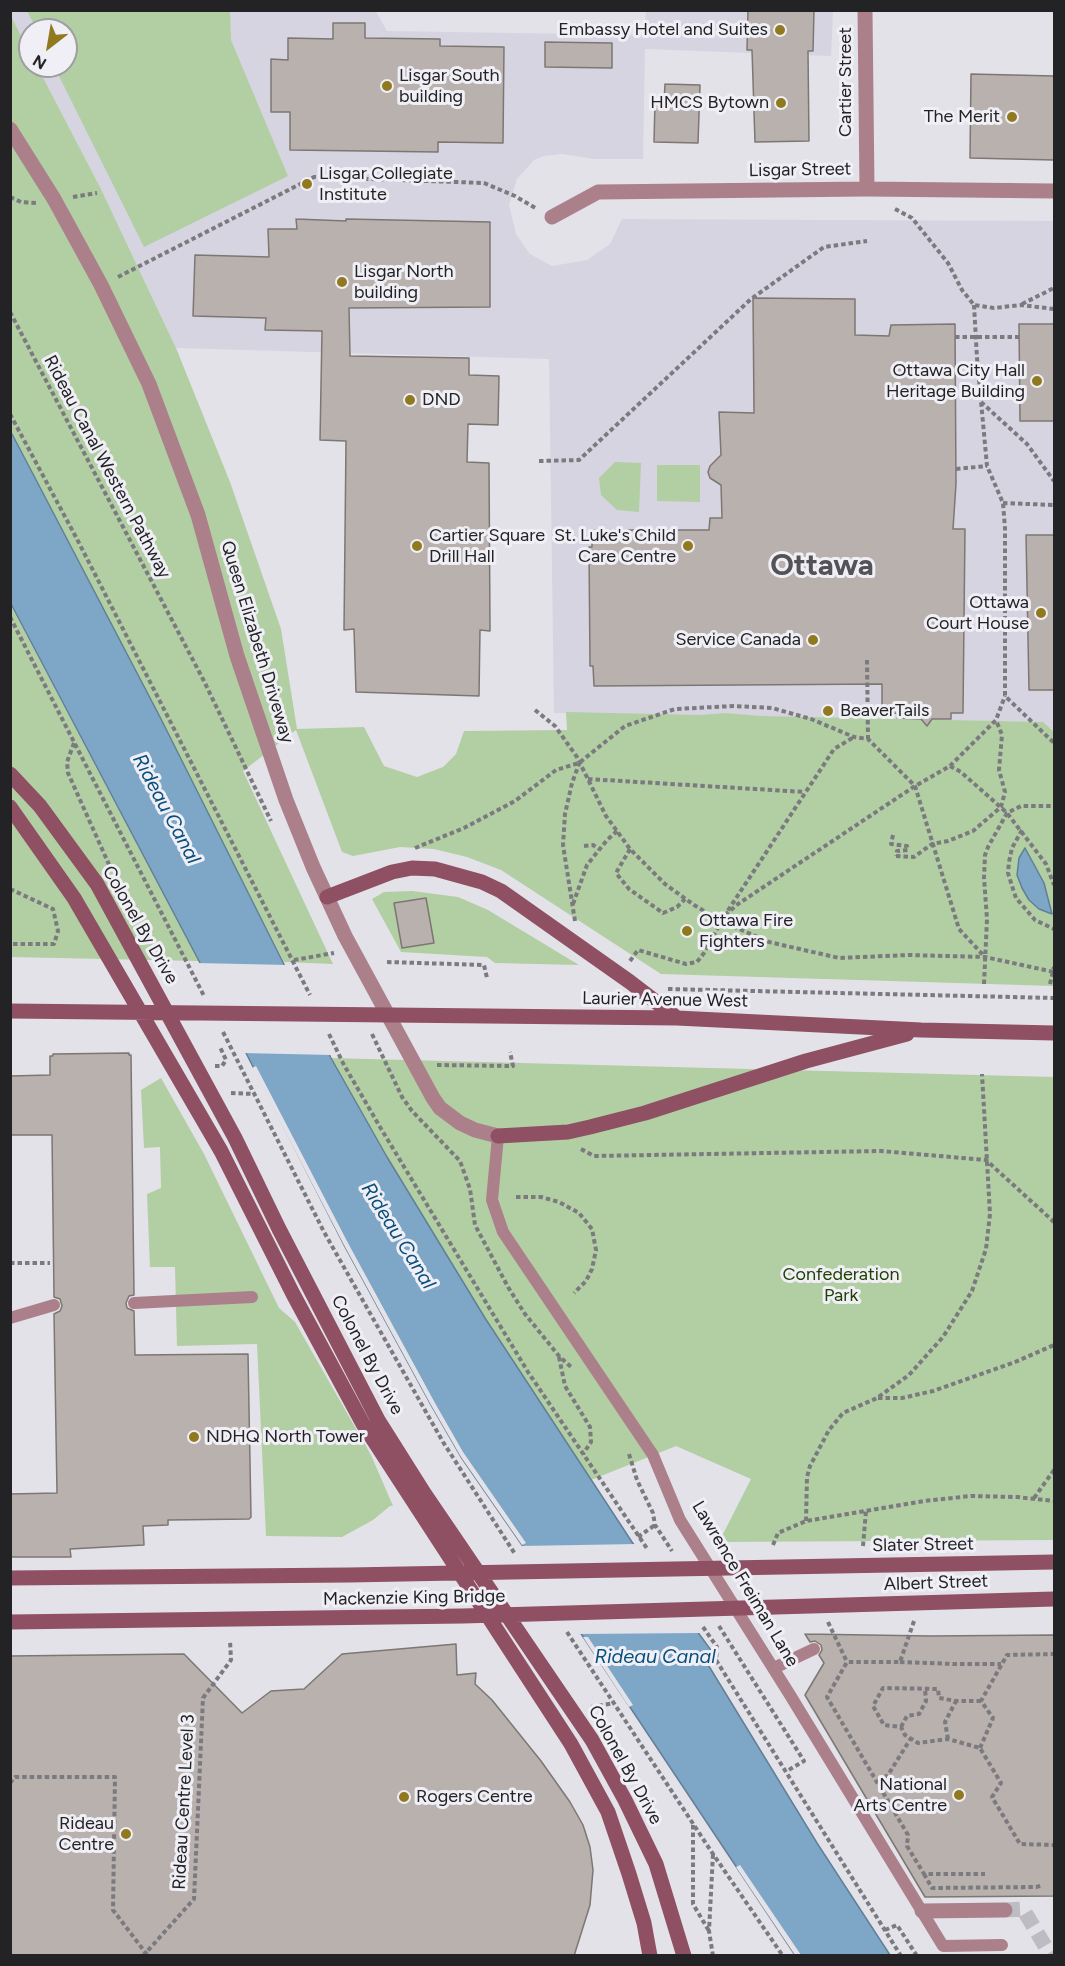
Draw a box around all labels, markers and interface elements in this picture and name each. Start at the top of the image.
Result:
north arrow [18,18,78,78]
place label: Embassy Hotel and Suites [558,19,768,41]
marker: Embassy Hotel and Suites [773,23,787,37]
street label: Cartier Street [835,27,857,137]
text: N [29,51,50,73]
place label: Lisgar South building [399,65,500,107]
marker: Lisgar South building [380,79,394,93]
place label: HMCS Bytown [650,92,769,114]
marker: HMCS Bytown [774,96,788,110]
place label: The Merit [924,106,1000,128]
marker: The Merit [1005,110,1019,124]
street label: Lisgar Street [749,158,851,182]
place label: Lisgar Collegiate Institute [319,163,453,206]
marker: Lisgar Collegiate Institute [300,177,314,191]
place label: Lisgar North building [354,261,454,304]
marker: Lisgar North building [335,275,349,289]
street label: Rideau Canal Western Pathway [39,352,175,582]
place label: Ottawa City Hall Heritage Building [886,360,1025,403]
marker: Ottawa City Hall Heritage Building [1030,374,1044,388]
place label: DND [422,389,461,411]
marker: DND [403,393,417,407]
place label: Cartier Square Drill Hall [429,525,545,568]
place label: St. Luke's Child Care Centre [554,525,676,568]
street label: Queen Elizabeth Driveway [216,538,298,746]
marker: Cartier Square Drill Hall [410,539,424,553]
marker: St. Luke's Child Care Centre [681,539,695,553]
district label: Ottawa [770,548,874,584]
place label: Ottawa Court House [926,592,1029,634]
marker: Ottawa Court House [1034,606,1048,620]
place label: Service Canada [675,629,801,651]
marker: Service Canada [806,633,820,647]
place label: BeaverTails [840,700,929,722]
marker: BeaverTails [821,704,835,718]
water label: Rideau Canal [127,750,205,868]
street label: Colonel By Drive [97,862,183,988]
place label: Ottawa Fire Fighters [699,910,793,952]
marker: Ottawa Fire Fighters [680,924,694,938]
street label: Laurier Avenue West [582,988,748,1012]
water label: Rideau Canal [356,1178,440,1294]
park label: Confederation Park [783,1264,899,1306]
street label: Colonel By Drive [326,1291,408,1419]
place label: NDHQ North Tower [206,1426,365,1448]
marker: NDHQ North Tower [187,1430,201,1444]
street label: Lawrence Freiman Lane [687,1497,803,1671]
street label: Slater Street [872,1533,974,1557]
street label: Albert Street [884,1570,988,1596]
street label: Mackenzie King Bridge [323,1586,505,1610]
water label: Rideau Canal [594,1645,716,1669]
street label: Colonel By Drive [583,1702,667,1828]
street label: Rideau Centre Level 3 [169,1714,199,1890]
place label: National Arts Centre [854,1774,947,1816]
place label: Rogers Centre [416,1786,533,1808]
marker: National Arts Centre [952,1788,966,1802]
marker: Rogers Centre [397,1790,411,1804]
place label: Rideau Centre [58,1813,114,1856]
marker: Rideau Centre [119,1827,133,1841]

